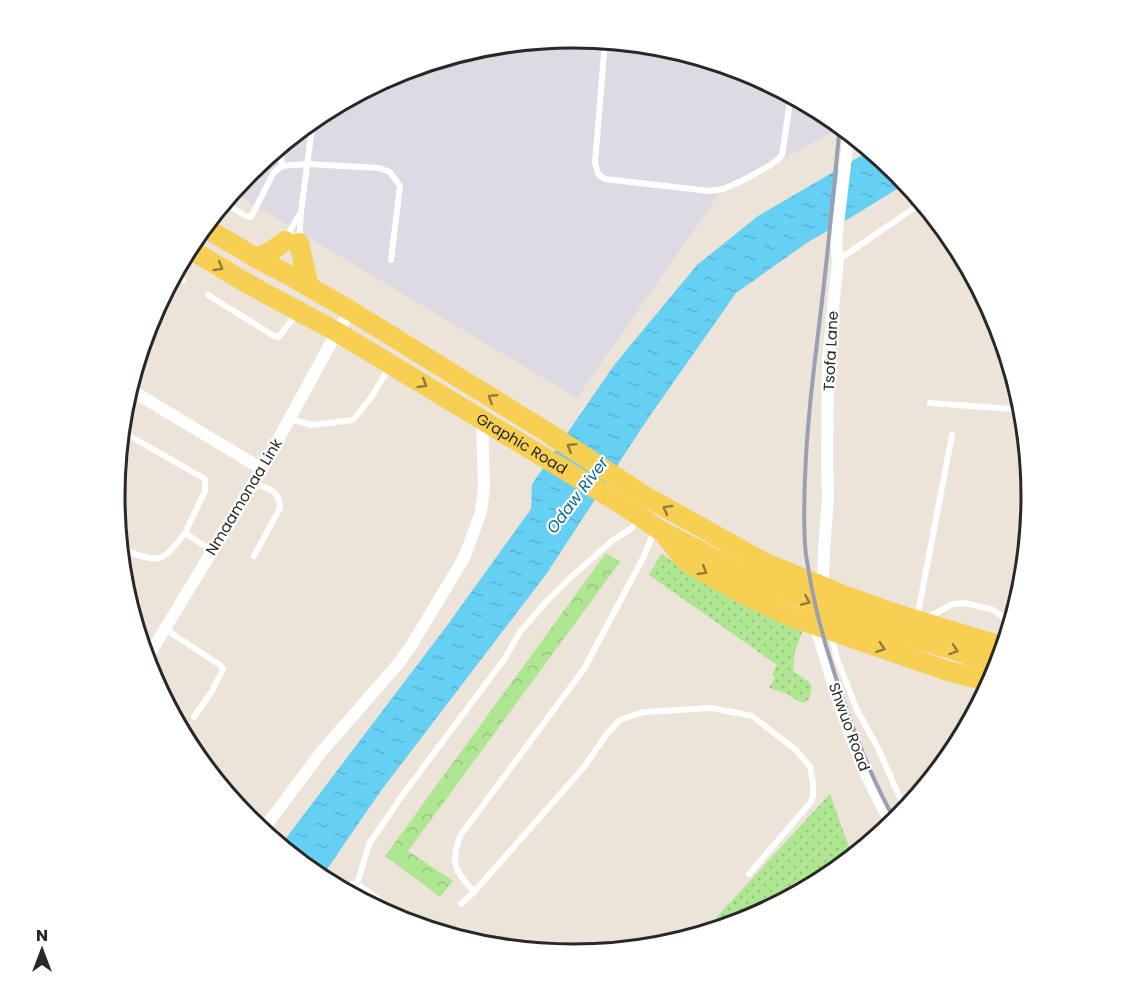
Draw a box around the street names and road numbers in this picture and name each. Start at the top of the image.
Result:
street label: Tsofa Lane [818,310,843,392]
street label: Graphic Road [472,408,571,479]
street label: Nmaamonaa Link [200,434,287,559]
street label: Shwuo Road [824,680,875,774]

